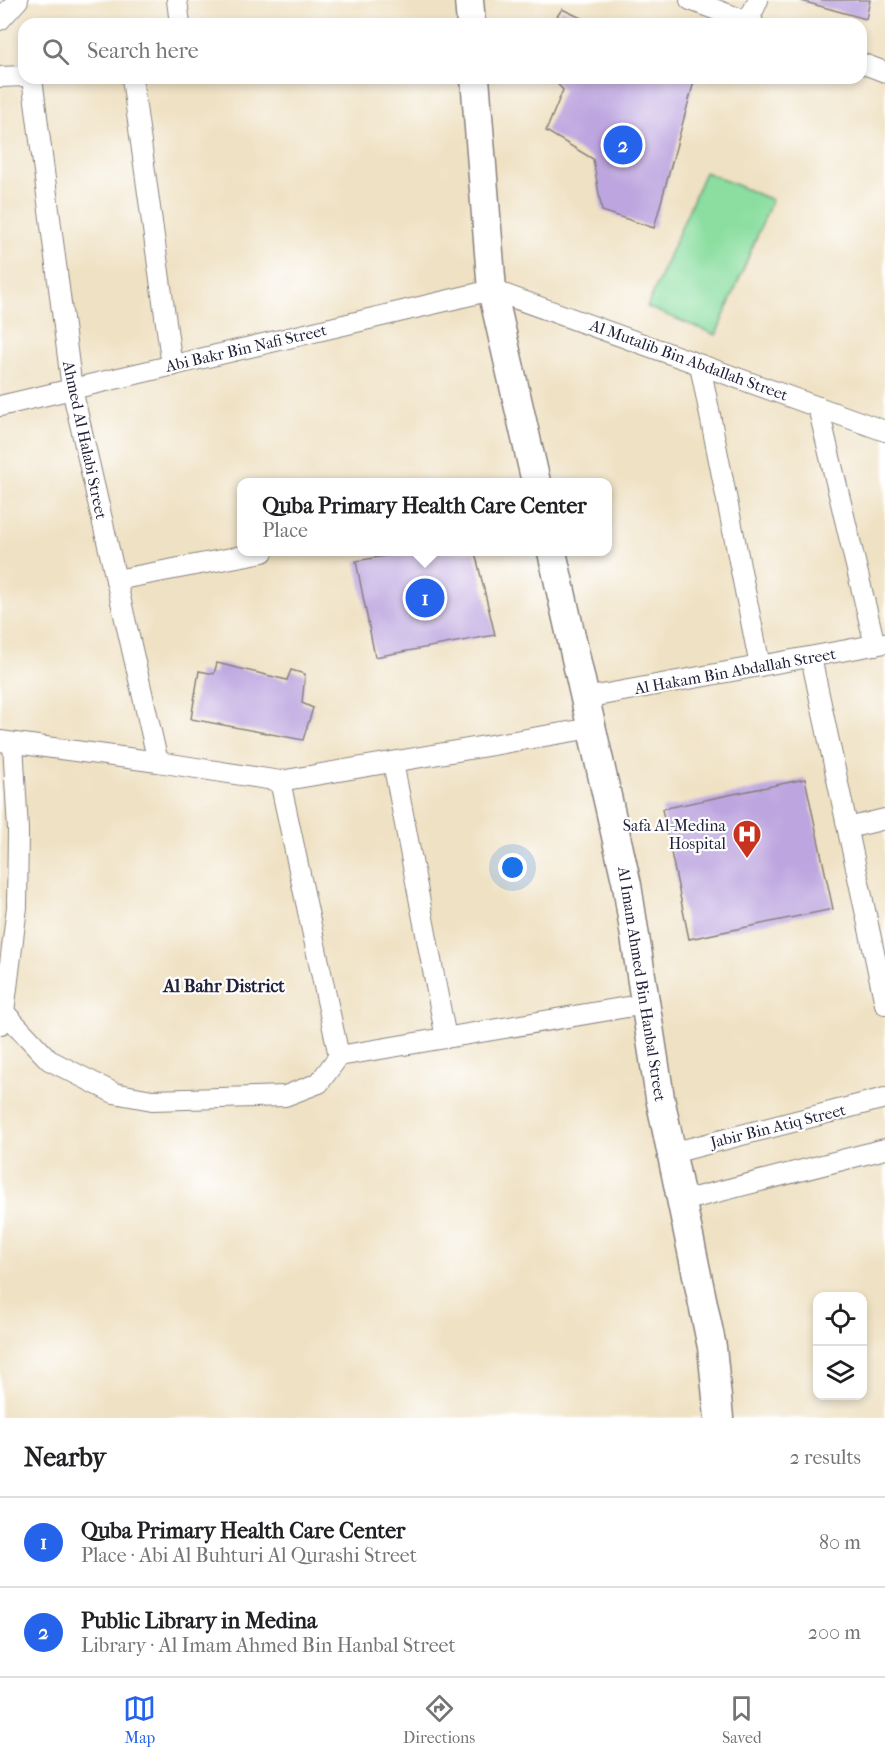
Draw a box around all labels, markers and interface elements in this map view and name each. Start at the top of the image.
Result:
search box [18,18,867,84]
icon: search [39,35,72,68]
text: Search here [87,38,199,64]
pin: 2 [604,122,642,168]
street label: Al Mutalib Bin Abdallah Street [586,315,791,405]
street label: Abi Bakr Bin Nafi Street [163,320,329,376]
street label: Ahmed Al Halabi Street [59,358,111,521]
popup [237,478,612,556]
text: Quba Primary Health Care Center [262,493,587,519]
text: Place [262,519,308,542]
pin: 1 [406,576,444,620]
street label: Al Hakam Bin Abdallah Street [632,644,837,698]
place label: Safa Al-Medina Hospital [623,816,727,853]
hospital icon: Safa Al-Medina Hospital [731,818,763,860]
your location [498,853,527,882]
street label: Al Imam Ahmed Bin Hanbal Street [614,864,670,1103]
district label: Al Bahr District [162,976,285,997]
street label: Jabir Bin Atiq Street [706,1100,848,1152]
map controls [813,1292,867,1400]
button: locate [813,1292,867,1346]
button: layers [813,1346,867,1400]
text: Nearby [24,1442,106,1473]
text: 2 results [790,1446,861,1469]
text: Quba Primary Health Care Center [81,1518,405,1544]
text: 1 [40,1531,47,1554]
text: 80 m [819,1531,861,1554]
text: Place · Abi Al Buhturi Al Qurashi Street [81,1544,417,1567]
text: Public Library in Medina [81,1608,317,1634]
text: 2 [38,1621,49,1644]
text: 200 m [808,1621,861,1644]
text: Library · Al Imam Ahmed Bin Hanbal Street [81,1634,456,1657]
tab: Map [123,1692,156,1747]
tab: Directions [403,1692,475,1747]
tab: Saved [722,1692,762,1747]

